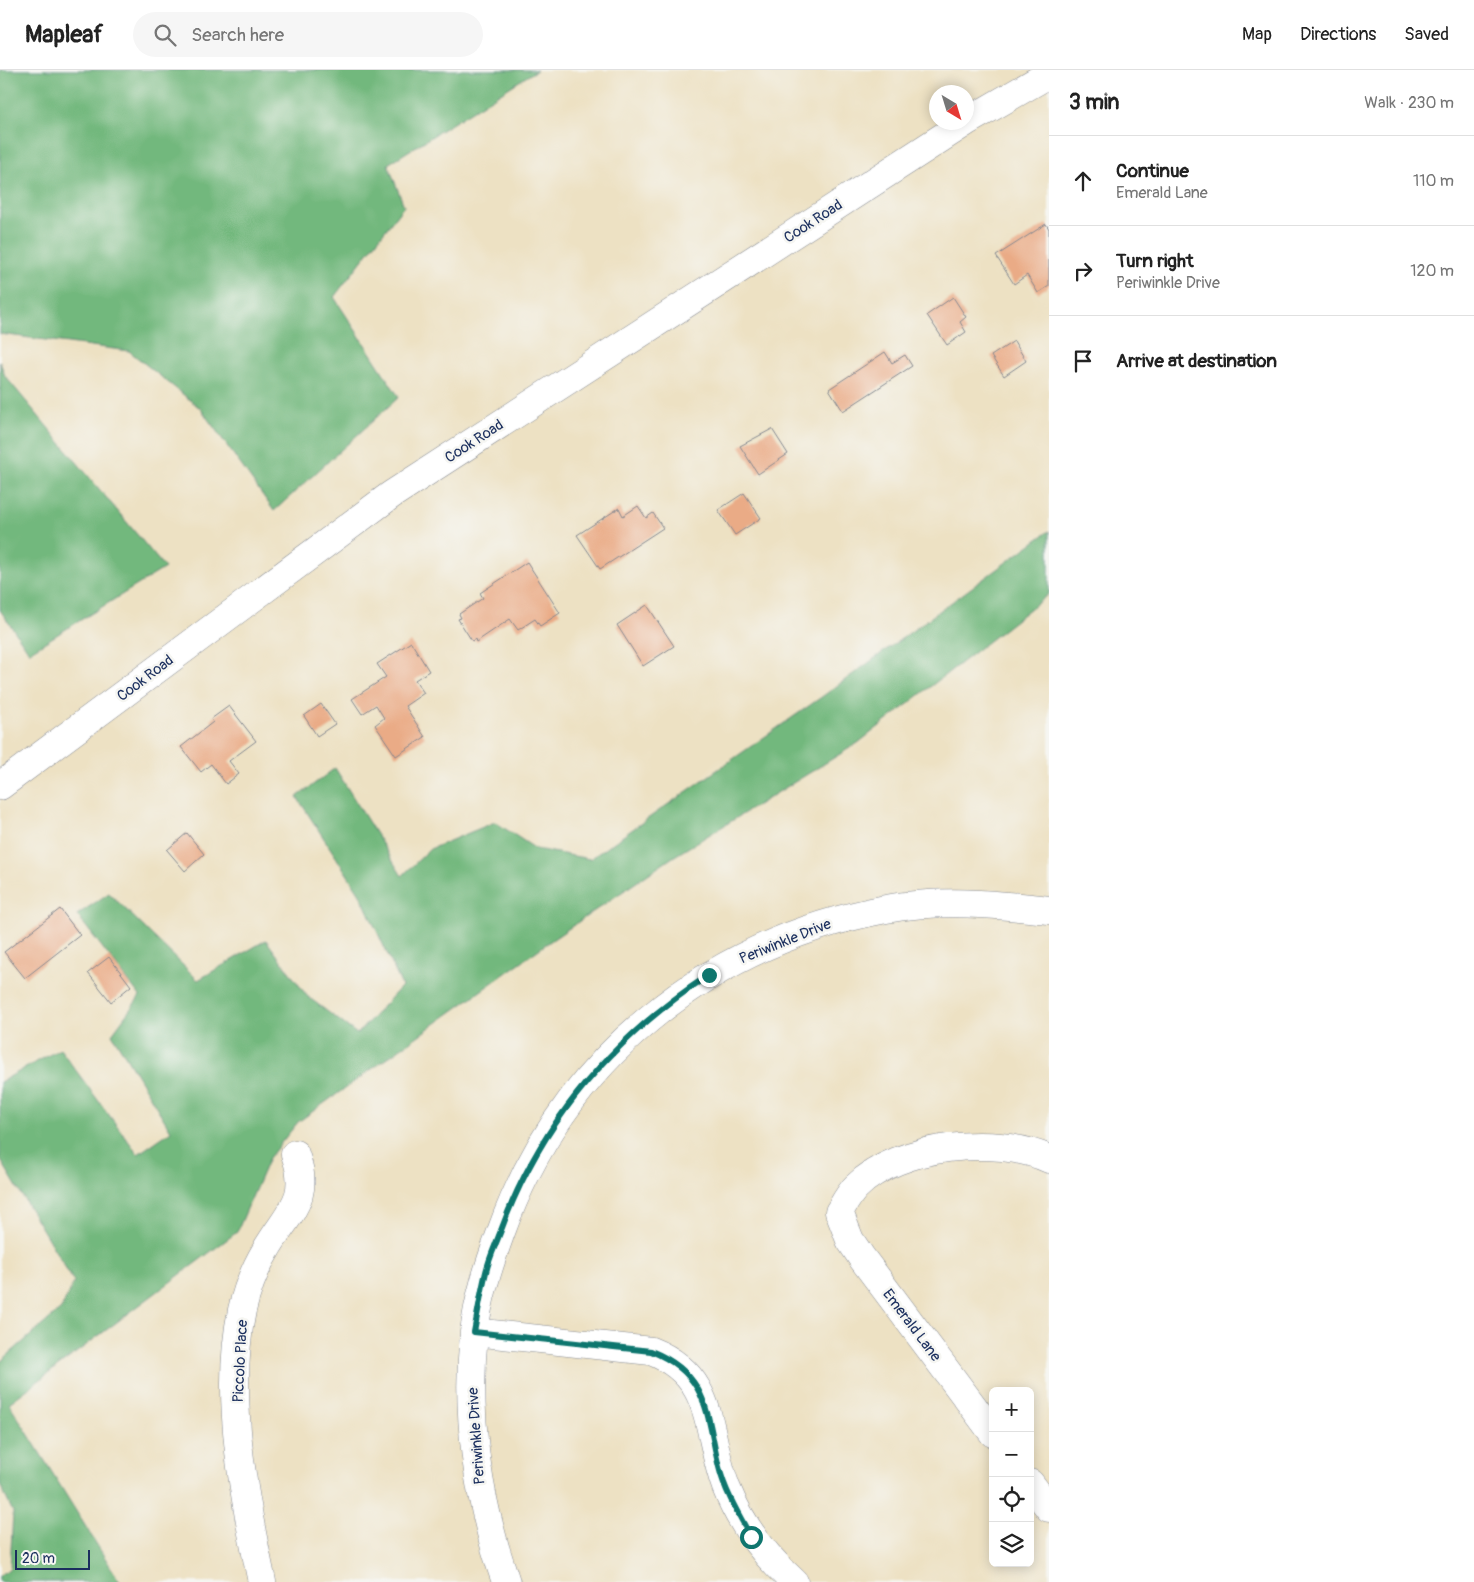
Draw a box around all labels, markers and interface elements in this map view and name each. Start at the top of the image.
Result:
search box [133,12,483,57]
text: Mapleaf [25,20,103,49]
icon: search [151,21,179,49]
text: Search here [191,23,284,47]
text: Map [1242,23,1272,46]
text: Directions [1300,23,1376,46]
text: Saved [1404,23,1449,46]
north arrow [929,85,974,130]
text: 3 min [1069,89,1119,116]
text: Walk · 230 m [1364,93,1454,113]
text: Continue [1116,159,1189,183]
icon: ahead [1069,167,1097,195]
text: 110 m [1413,171,1454,191]
text: Emerald Lane [1116,183,1208,203]
street label: Cook Road [780,195,846,247]
text: Turn right [1116,249,1194,273]
icon: right [1069,257,1097,285]
text: 120 m [1410,261,1454,281]
text: Periwinkle Drive [1116,273,1220,293]
icon: arrive [1069,347,1097,375]
text: Arrive at destination [1116,349,1277,373]
street label: Cook Road [441,415,507,467]
street label: Cook Road [113,651,177,706]
street label: Periwinkle Drive [737,914,834,969]
route end [698,964,721,987]
street label: Emerald Lane [878,1285,945,1366]
street label: Piccolo Place [229,1319,252,1403]
street label: Periwinkle Drive [464,1386,489,1485]
map controls [989,1387,1034,1567]
button: + [989,1387,1034,1432]
button: − [989,1432,1034,1477]
button: locate [989,1477,1034,1522]
button: layers [989,1522,1034,1567]
route start [740,1526,763,1549]
scale bar [15,1547,90,1570]
text: 20 m [22,1550,55,1567]

